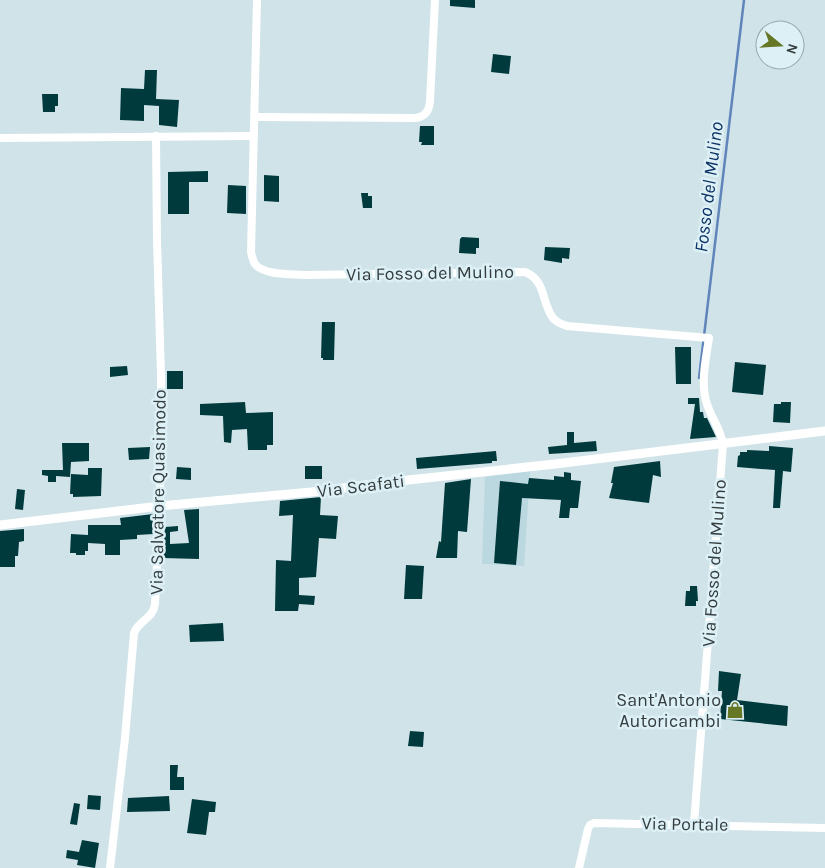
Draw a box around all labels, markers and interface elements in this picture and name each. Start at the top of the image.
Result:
north arrow [755,20,805,70]
text: N [782,41,802,56]
water label: Fosso del Mulino [690,120,728,254]
street label: Via Fosso del Mulino [346,261,514,285]
street label: Via Salvatore Quasimodo [145,389,171,595]
street label: Via Scafati [316,470,406,502]
street label: Via Fosso del Mulino [697,478,731,648]
place label: Sant'Antonio Autoricambi [616,689,721,732]
shop icon: Sant'Antonio Autoricambi [725,700,745,720]
street label: Via Portale [641,812,729,836]

